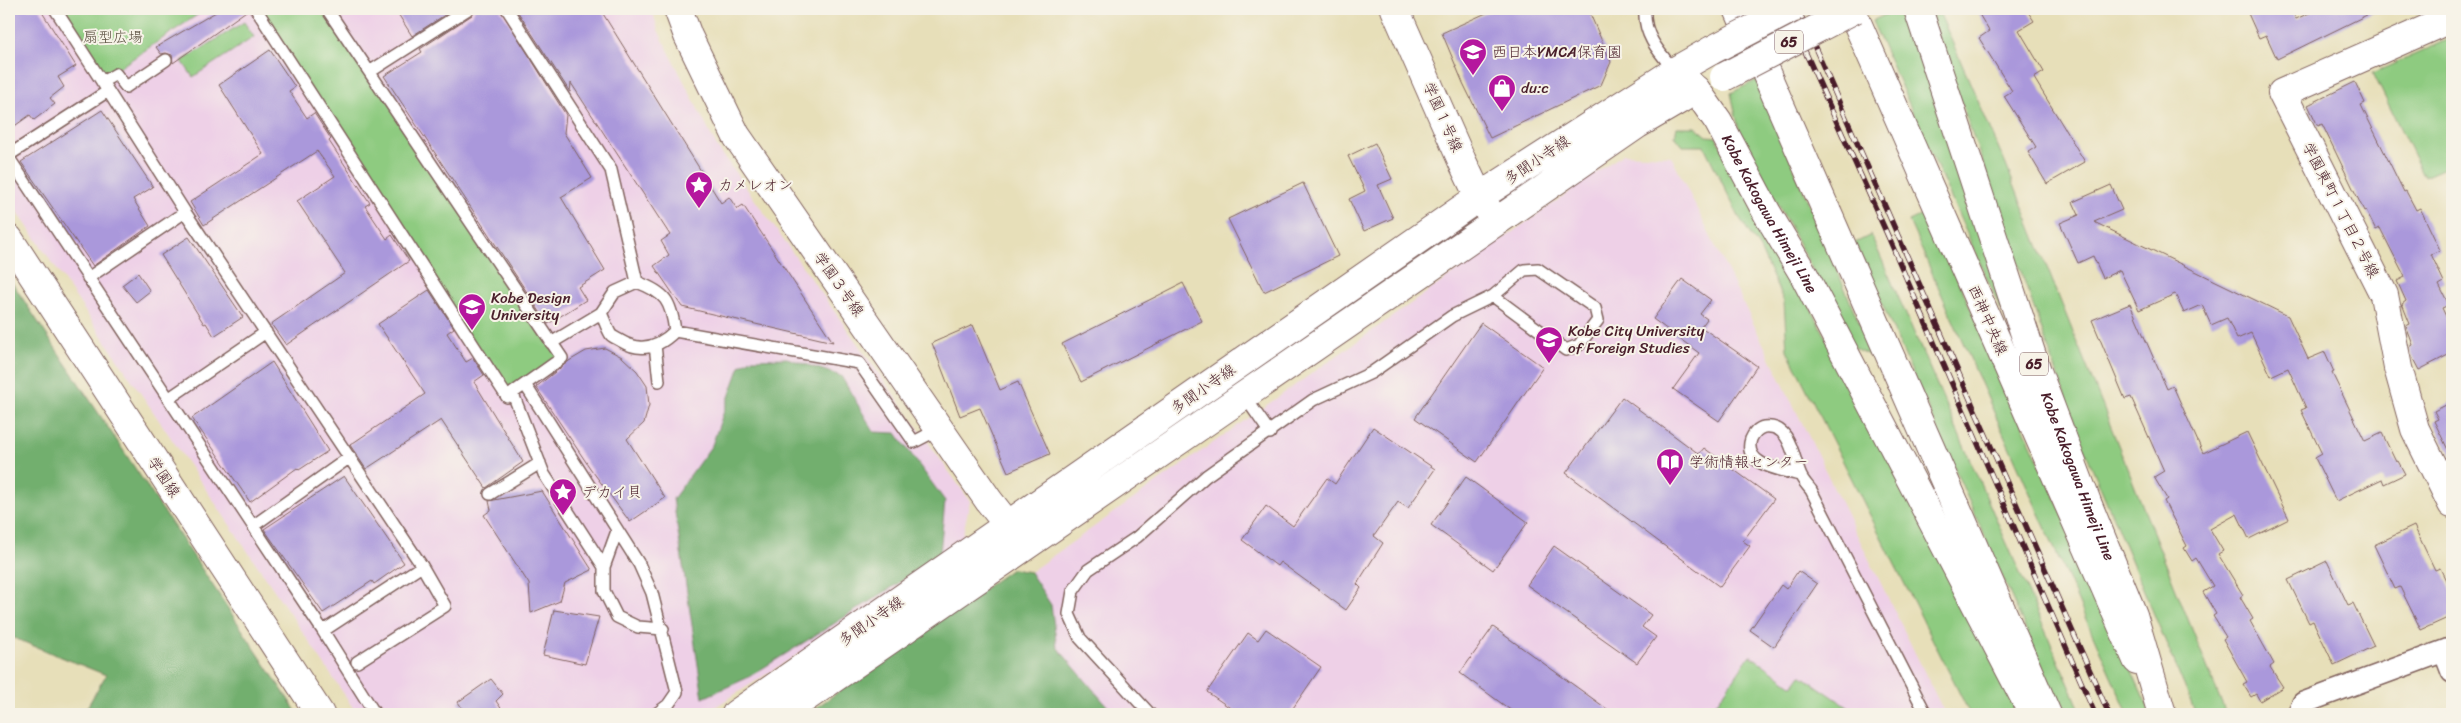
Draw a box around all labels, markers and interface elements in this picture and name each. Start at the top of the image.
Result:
park label: 扇型広場 [83,24,143,50]
road number: 65 [1775,31,1803,54]
school or university icon: 西日本YMCA保育園 [1458,37,1488,76]
place label: 西日本YMCA保育園 [1492,39,1622,65]
shop icon: du:c [1487,73,1517,112]
place label: du:c [1521,75,1549,101]
street label: 学園１号線 [1416,77,1470,157]
street label: 多聞小寺線 [1499,128,1575,192]
street label: Kobe Kakogawa Himeji Line [1714,129,1825,298]
street label: 学園東町１丁目２号線 [2295,137,2387,283]
place icon: カメレオン [684,170,714,209]
place label: カメレオン [718,172,793,198]
street label: 学園３号線 [807,246,871,322]
street label: 西神中央線 [1961,280,2015,360]
place label: Kobe Design University [491,285,571,328]
school or university icon: Kobe Design University [457,292,487,331]
place label: Kobe City University of Foreign Studies [1568,318,1705,361]
school or university icon: Kobe City University of Foreign Studies [1534,325,1564,364]
road number: 65 [2020,352,2048,376]
street label: 多聞小寺線 [1165,357,1241,421]
street label: Kobe Kakogawa Himeji Line [2033,388,2123,565]
library icon: 学術情報センター [1655,447,1685,486]
place label: 学術情報センター [1689,449,1808,475]
street label: 学園線 [141,451,187,503]
place icon: デカイ貝 [548,477,578,516]
place label: デカイ貝 [582,479,642,505]
street label: 多聞小寺線 [833,589,909,653]

